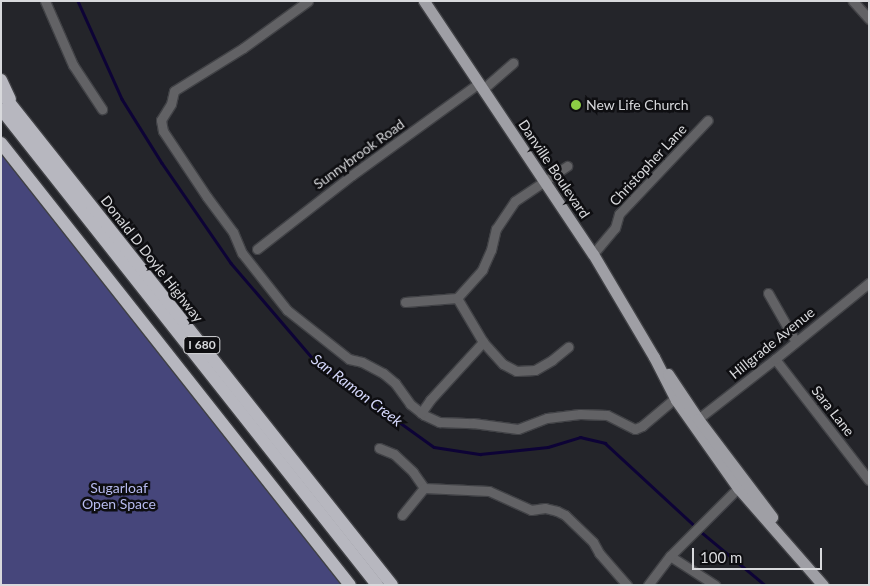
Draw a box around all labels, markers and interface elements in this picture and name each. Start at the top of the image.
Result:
place label: New Life Church [586,97,689,113]
marker: New Life Church [570,99,582,111]
street label: Sunnybrook Road [310,115,408,193]
street label: Danville Boulevard [515,117,593,221]
street label: Christopher Lane [606,121,690,209]
street label: Donald D Doyle Highway [97,192,207,326]
street label: Hillgrade Avenue [726,303,818,383]
road number: I 680 [183,336,221,354]
water label: San Ramon Creek [308,350,406,430]
street label: Sara Lane [808,382,858,440]
park label: Sugarloaf Open Space [82,480,156,512]
scale bar [695,538,825,570]
text: 100 m [700,548,742,566]

